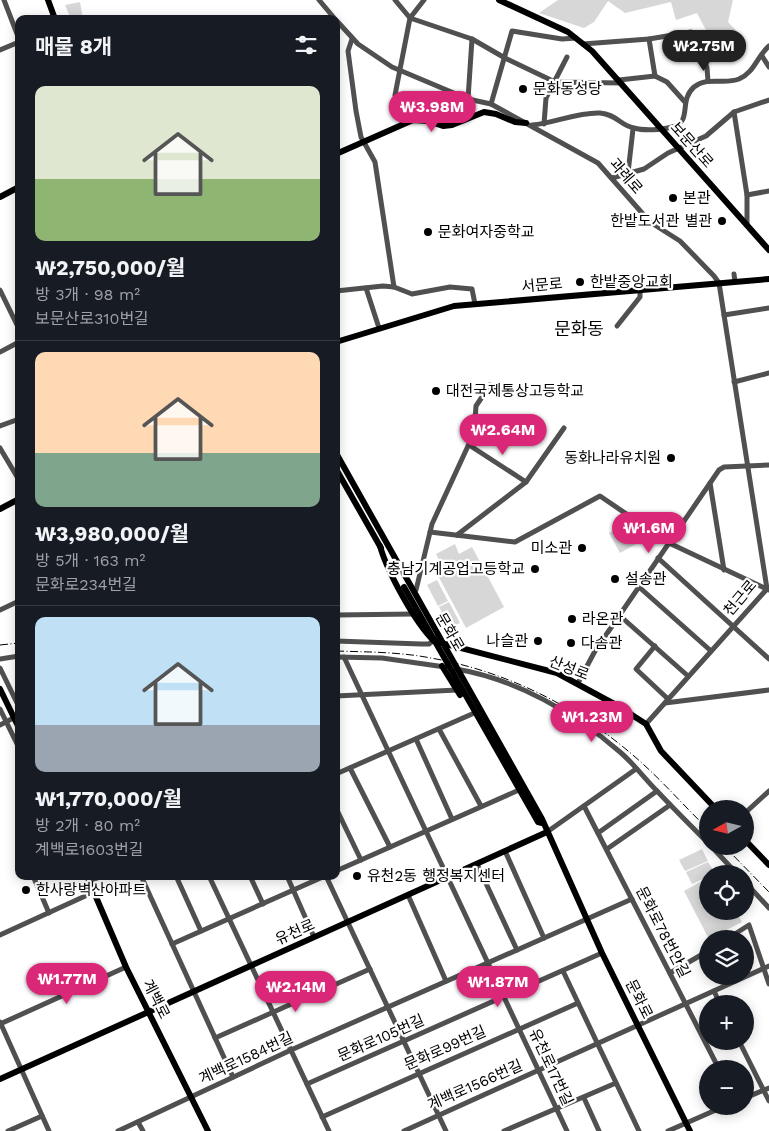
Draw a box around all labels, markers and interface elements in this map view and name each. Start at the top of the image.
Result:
pin: ₩2.75M [663,30,745,72]
icon: filters [292,31,320,59]
text: 매물 8개 [35,34,112,59]
text: ₩2.75M [673,36,735,55]
place label: 문화동성당 [533,80,602,98]
marker: 문화동성당 [517,83,529,95]
pin: ₩3.98M [391,90,473,133]
text: ₩3.98M [400,97,464,116]
street label: 보문산로 [667,118,717,172]
icon: home [133,119,223,209]
street label: 과례로 [606,154,646,198]
place label: 본관 [683,189,711,207]
marker: 본관 [667,192,679,204]
place label: 한밭도서관 별관 [610,212,712,230]
marker: 한밭도서관 별관 [716,215,728,227]
place label: 문화여자중학교 [438,223,535,241]
marker: 문화여자중학교 [422,226,434,238]
text: ₩2,750,000/월 [35,255,185,280]
place label: 한밭중앙교회 [590,273,673,291]
street label: 서문로 [521,274,563,296]
marker: 한밭중앙교회 [574,276,586,288]
text: 방 3개 · 98 m² [35,285,140,304]
text: 보문산로310번길 [35,309,149,328]
district label: 문화동 [554,318,604,339]
place label: 대전국제통상고등학교 [446,382,584,400]
icon: home [133,384,223,474]
marker: 대전국제통상고등학교 [430,385,442,397]
pin: ₩2.64M [462,414,544,456]
text: ₩2.64M [471,420,535,439]
place label: 동화나라유치원 [564,449,661,467]
marker: 동화나라유치원 [665,452,677,464]
pin: ₩1.6M [614,512,684,554]
text: ₩1.6M [623,518,675,537]
text: ₩3,980,000/월 [35,521,189,546]
place label: 미소관 [531,539,572,557]
marker: 미소관 [576,542,588,554]
text: 방 5개 · 163 m² [35,551,145,570]
place label: 충남기계공업고등학교 [387,560,525,578]
marker: 충남기계공업고등학교 [529,563,541,575]
place label: 설송관 [625,570,667,588]
marker: 설송관 [609,573,621,585]
text: 문화로234번길 [35,575,137,594]
street label: 천근로 [720,576,760,620]
street label: 문화로 [432,610,468,654]
place label: 라온관 [582,610,624,628]
marker: 라온관 [566,613,578,625]
place label: 나슬관 [487,632,528,650]
place label: 다솜관 [581,634,623,652]
marker: 나슬관 [532,635,544,647]
marker: 다솜관 [565,637,577,649]
icon: home [133,649,223,739]
street label: 산성로 [546,652,592,684]
pin: ₩1.23M [551,700,633,743]
text: ₩1.23M [561,707,623,726]
text: ₩1,770,000/월 [35,786,182,811]
north arrow [699,800,754,855]
map controls [699,800,754,1115]
text: 방 2개 · 80 m² [35,816,140,835]
text: 계백로1603번길 [35,840,144,859]
button: locate [699,865,754,920]
place label: 유천2동 행정복지센터 [367,867,505,885]
marker: 유천2동 행정복지센터 [351,870,363,882]
place label: 한사랑벽산아파트 [36,881,147,899]
street label: 문화로78번안길 [632,883,694,981]
marker: 한사랑벽산아파트 [20,884,32,896]
street label: 유천로 [272,915,318,949]
button: layers [699,930,754,985]
pin: ₩1.77M [26,962,108,1005]
pin: ₩1.87M [457,966,539,1008]
text: ₩1.77M [37,969,97,988]
pin: ₩2.14M [255,970,337,1013]
text: ₩1.87M [467,972,529,991]
street label: 계백로 [139,976,173,1022]
street label: 문화로 [622,976,656,1022]
text: ₩2.14M [266,977,326,996]
button: + [699,995,754,1050]
street label: 문화로105번길 [335,1011,427,1065]
street label: 문화로99번길 [401,1022,489,1074]
street label: 유천로17번길 [525,1025,577,1109]
street label: 계백로1584번길 [196,1028,296,1088]
street label: 계백로1566번길 [425,1056,525,1114]
button: − [699,1060,754,1115]

